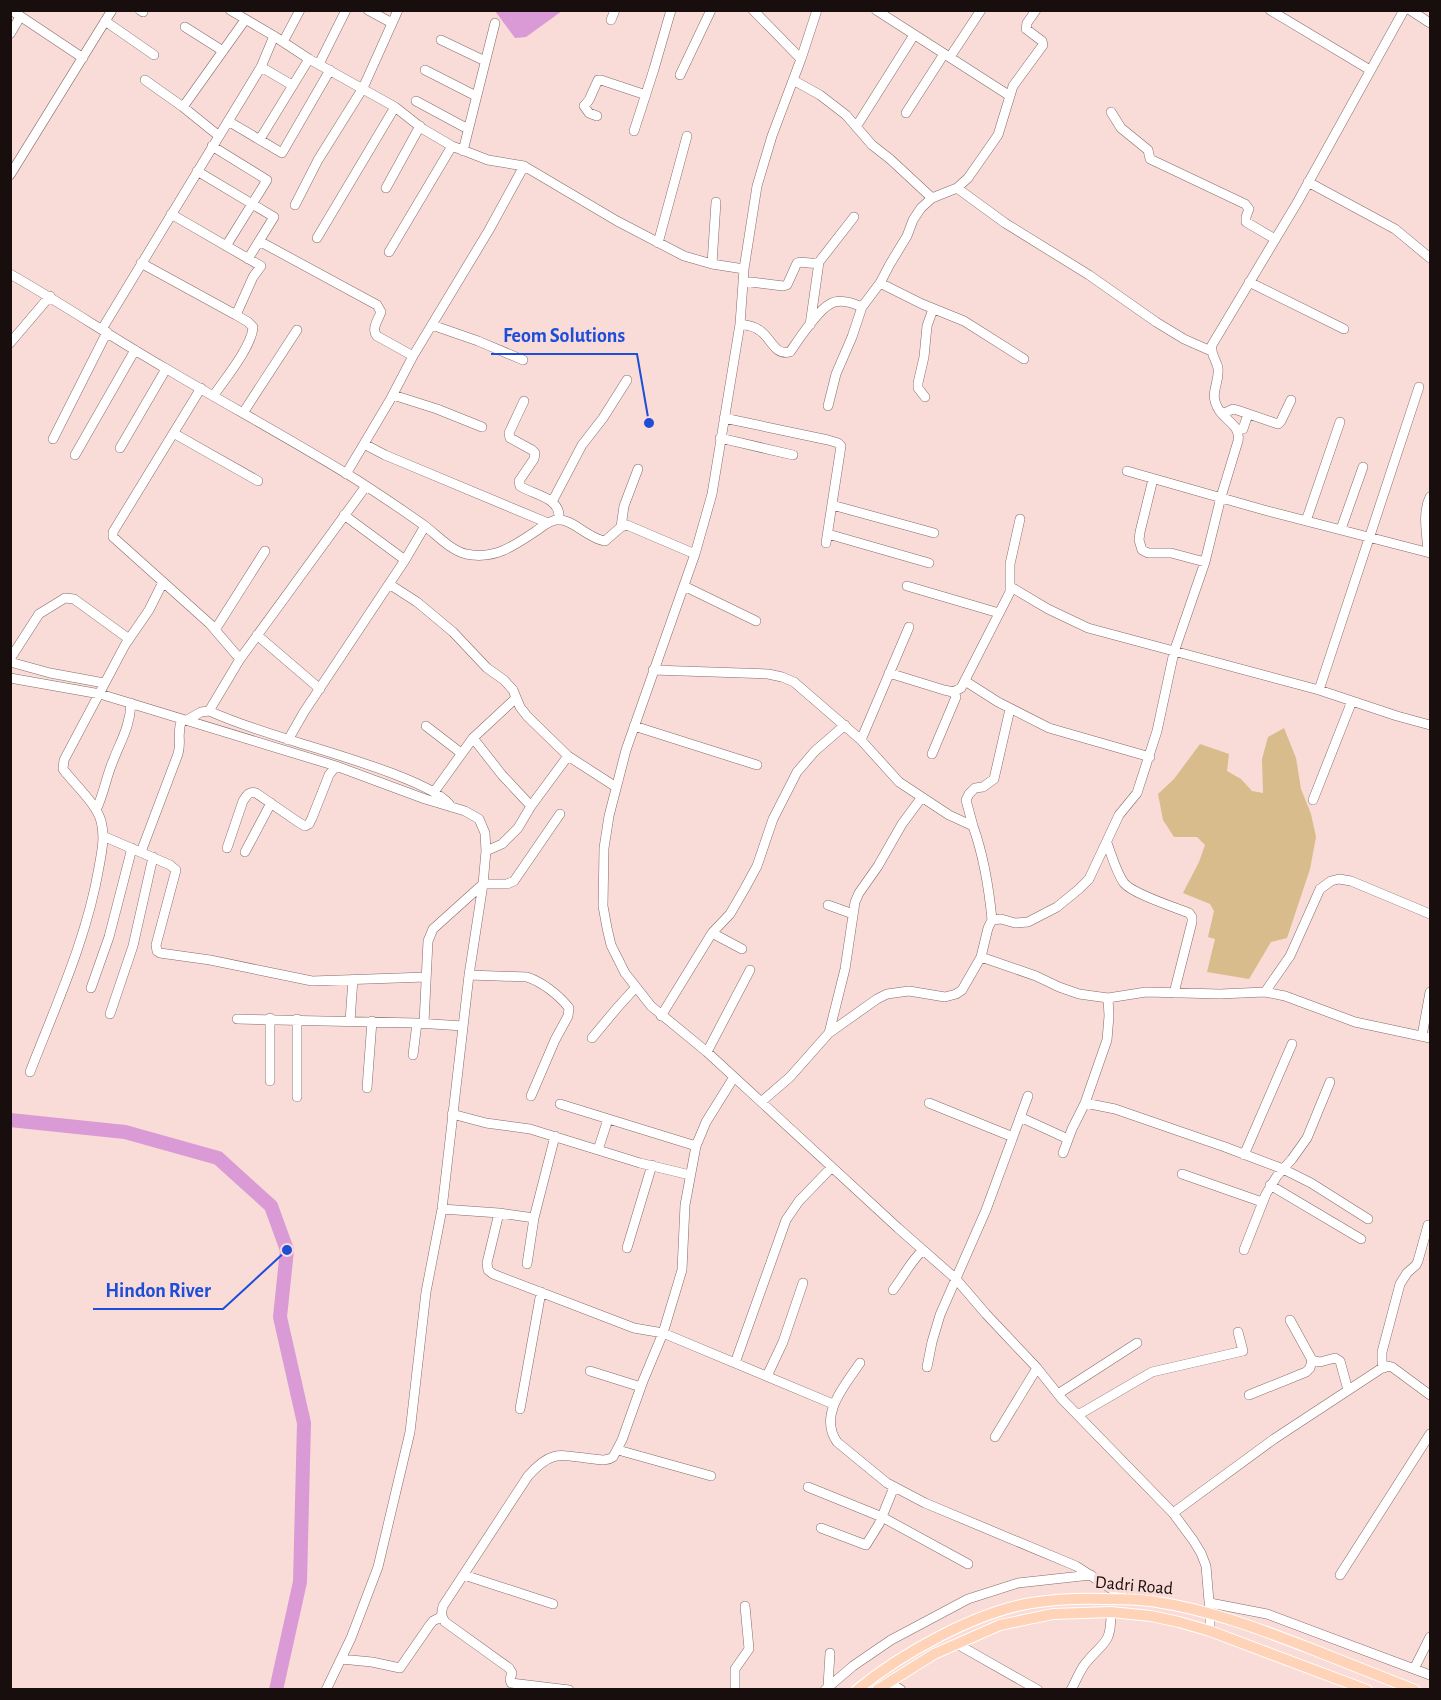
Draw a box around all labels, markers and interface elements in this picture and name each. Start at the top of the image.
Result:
callout: Feom Solutions [491,316,637,354]
text: Feom Solutions [503,326,625,346]
callout: Hindon River [93,1271,223,1309]
text: Hindon River [105,1281,211,1301]
street label: Dadri Road [1094,1574,1174,1598]

